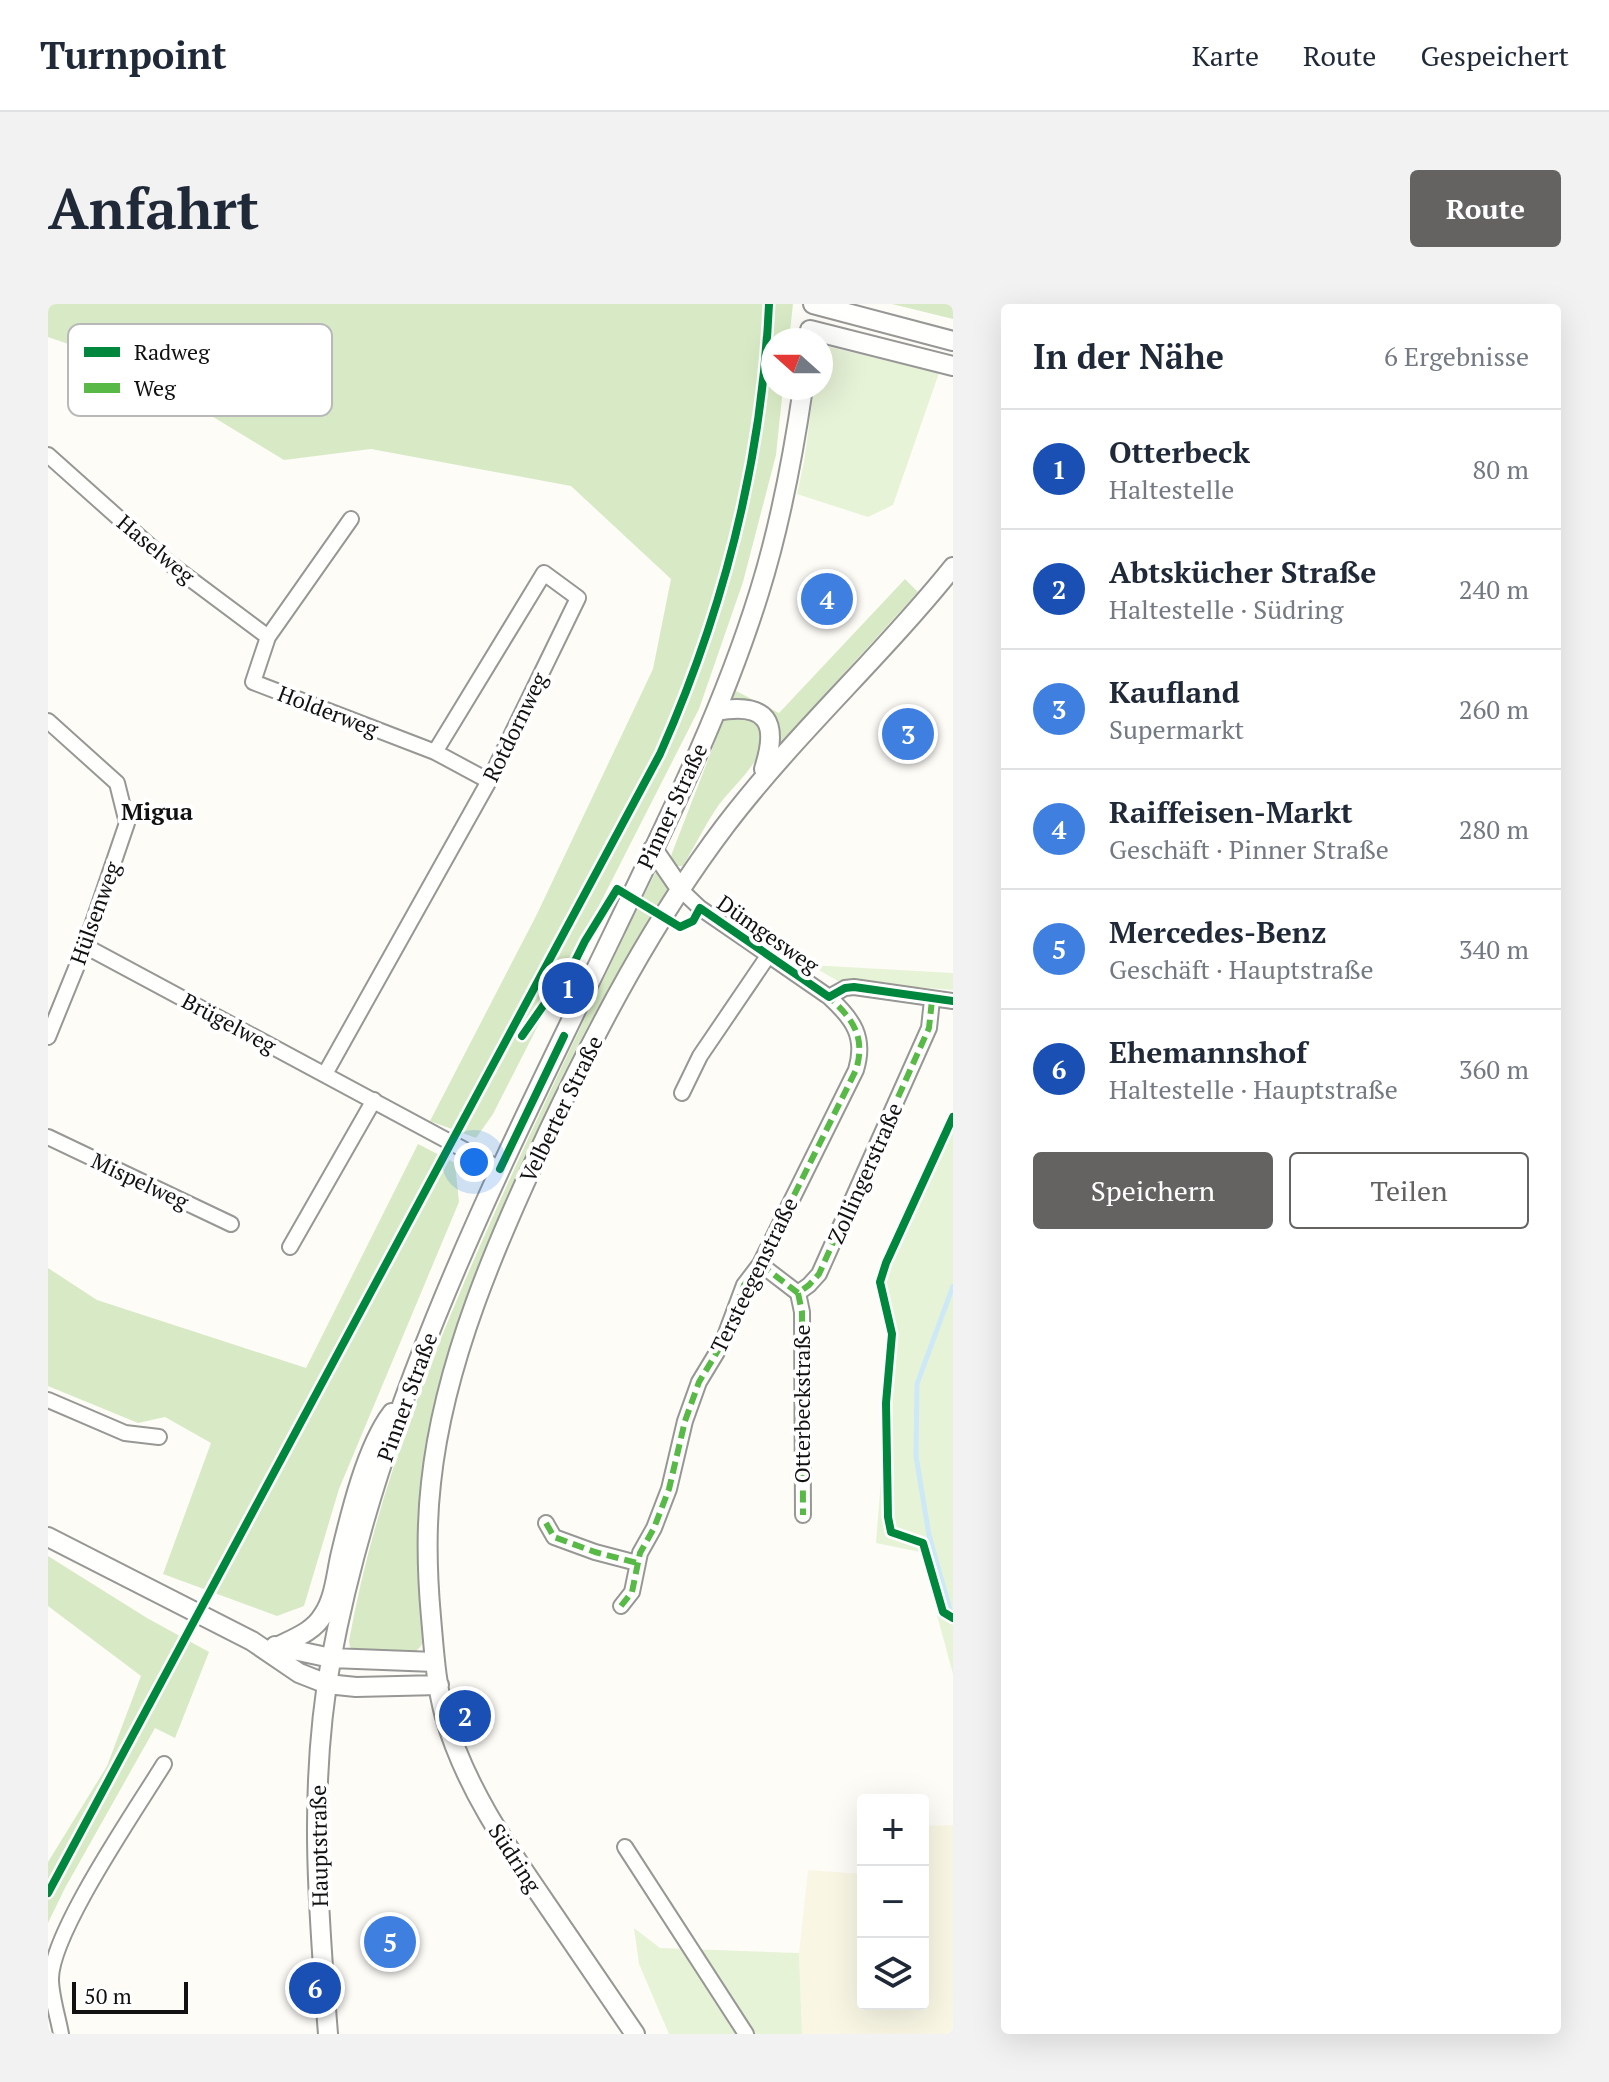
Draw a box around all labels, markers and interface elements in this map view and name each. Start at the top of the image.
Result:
text: Turnpoint [40,30,227,80]
text: Karte [1192,37,1259,74]
text: Route [1303,37,1376,74]
text: Gespeichert [1420,37,1569,74]
button: Route [1410,170,1561,247]
text: Anfahrt [48,171,259,245]
legend [68,324,332,416]
north arrow [761,328,833,400]
text: In der Nähe [1033,334,1224,379]
text: Radweg [134,337,210,366]
text: 6 Ergebnisse [1384,339,1529,373]
text: Weg [134,373,176,402]
text: Otterbeck [1109,432,1250,472]
text: 1 [1052,452,1066,486]
text: 80 m [1473,452,1529,486]
text: Haltestelle [1109,472,1234,506]
street label: Haselweg [111,508,201,590]
text: Abtskücher Straße [1109,552,1376,592]
pin: 4 [801,569,853,629]
text: 2 [1052,572,1066,606]
text: 240 m [1459,572,1529,606]
text: Haltestelle · Südring [1109,592,1343,626]
street label: Rotdornweg [476,667,554,786]
text: Kaufland [1109,672,1240,712]
street label: Holderweg [274,678,383,743]
text: 3 [1052,692,1066,726]
text: 260 m [1459,692,1529,726]
pin: 3 [882,704,934,764]
text: Supermarkt [1109,712,1244,746]
street label: Pinner Straße [630,738,713,873]
text: Raiffeisen-Markt [1109,792,1353,832]
district label: Migua [121,795,194,827]
text: 4 [1052,812,1066,846]
text: 280 m [1459,812,1529,846]
text: Geschäft · Pinner Straße [1109,832,1389,866]
street label: Hülsenweg [63,857,127,968]
street label: Dümgesweg [712,888,825,979]
text: Mercedes-Benz [1109,912,1327,952]
text: 5 [1052,932,1066,966]
text: 340 m [1459,932,1529,966]
text: Geschäft · Hauptstraße [1109,952,1374,986]
pin: 1 [542,958,594,1018]
street label: Brügelweg [177,986,282,1060]
street label: Velberter Straße [512,1031,609,1187]
text: Ehemannshof [1109,1032,1307,1072]
text: 6 [1052,1052,1066,1086]
text: 360 m [1459,1052,1529,1086]
text: Haltestelle · Hauptstraße [1109,1072,1398,1106]
street label: Zollingerstraße [820,1098,909,1248]
your location [454,1142,494,1182]
street label: Mispelweg [87,1145,194,1216]
button: Speichern [1033,1152,1273,1229]
button: Teilen [1289,1152,1529,1229]
street label: Tersteegenstraße [703,1192,804,1357]
street label: Otterbeckstraße [787,1324,816,1484]
street label: Pinner Straße [370,1328,443,1465]
pin: 2 [439,1686,491,1746]
street label: Hauptstraße [303,1785,334,1907]
map controls [857,1794,929,2010]
button: + [857,1794,929,1866]
street label: Südring [482,1818,549,1898]
button: − [857,1866,929,1938]
pin: 5 [364,1912,416,1972]
button: layers [857,1938,929,2010]
pin: 6 [289,1958,341,2018]
scale bar [72,1978,188,2014]
text: 50 m [84,1981,132,2010]

